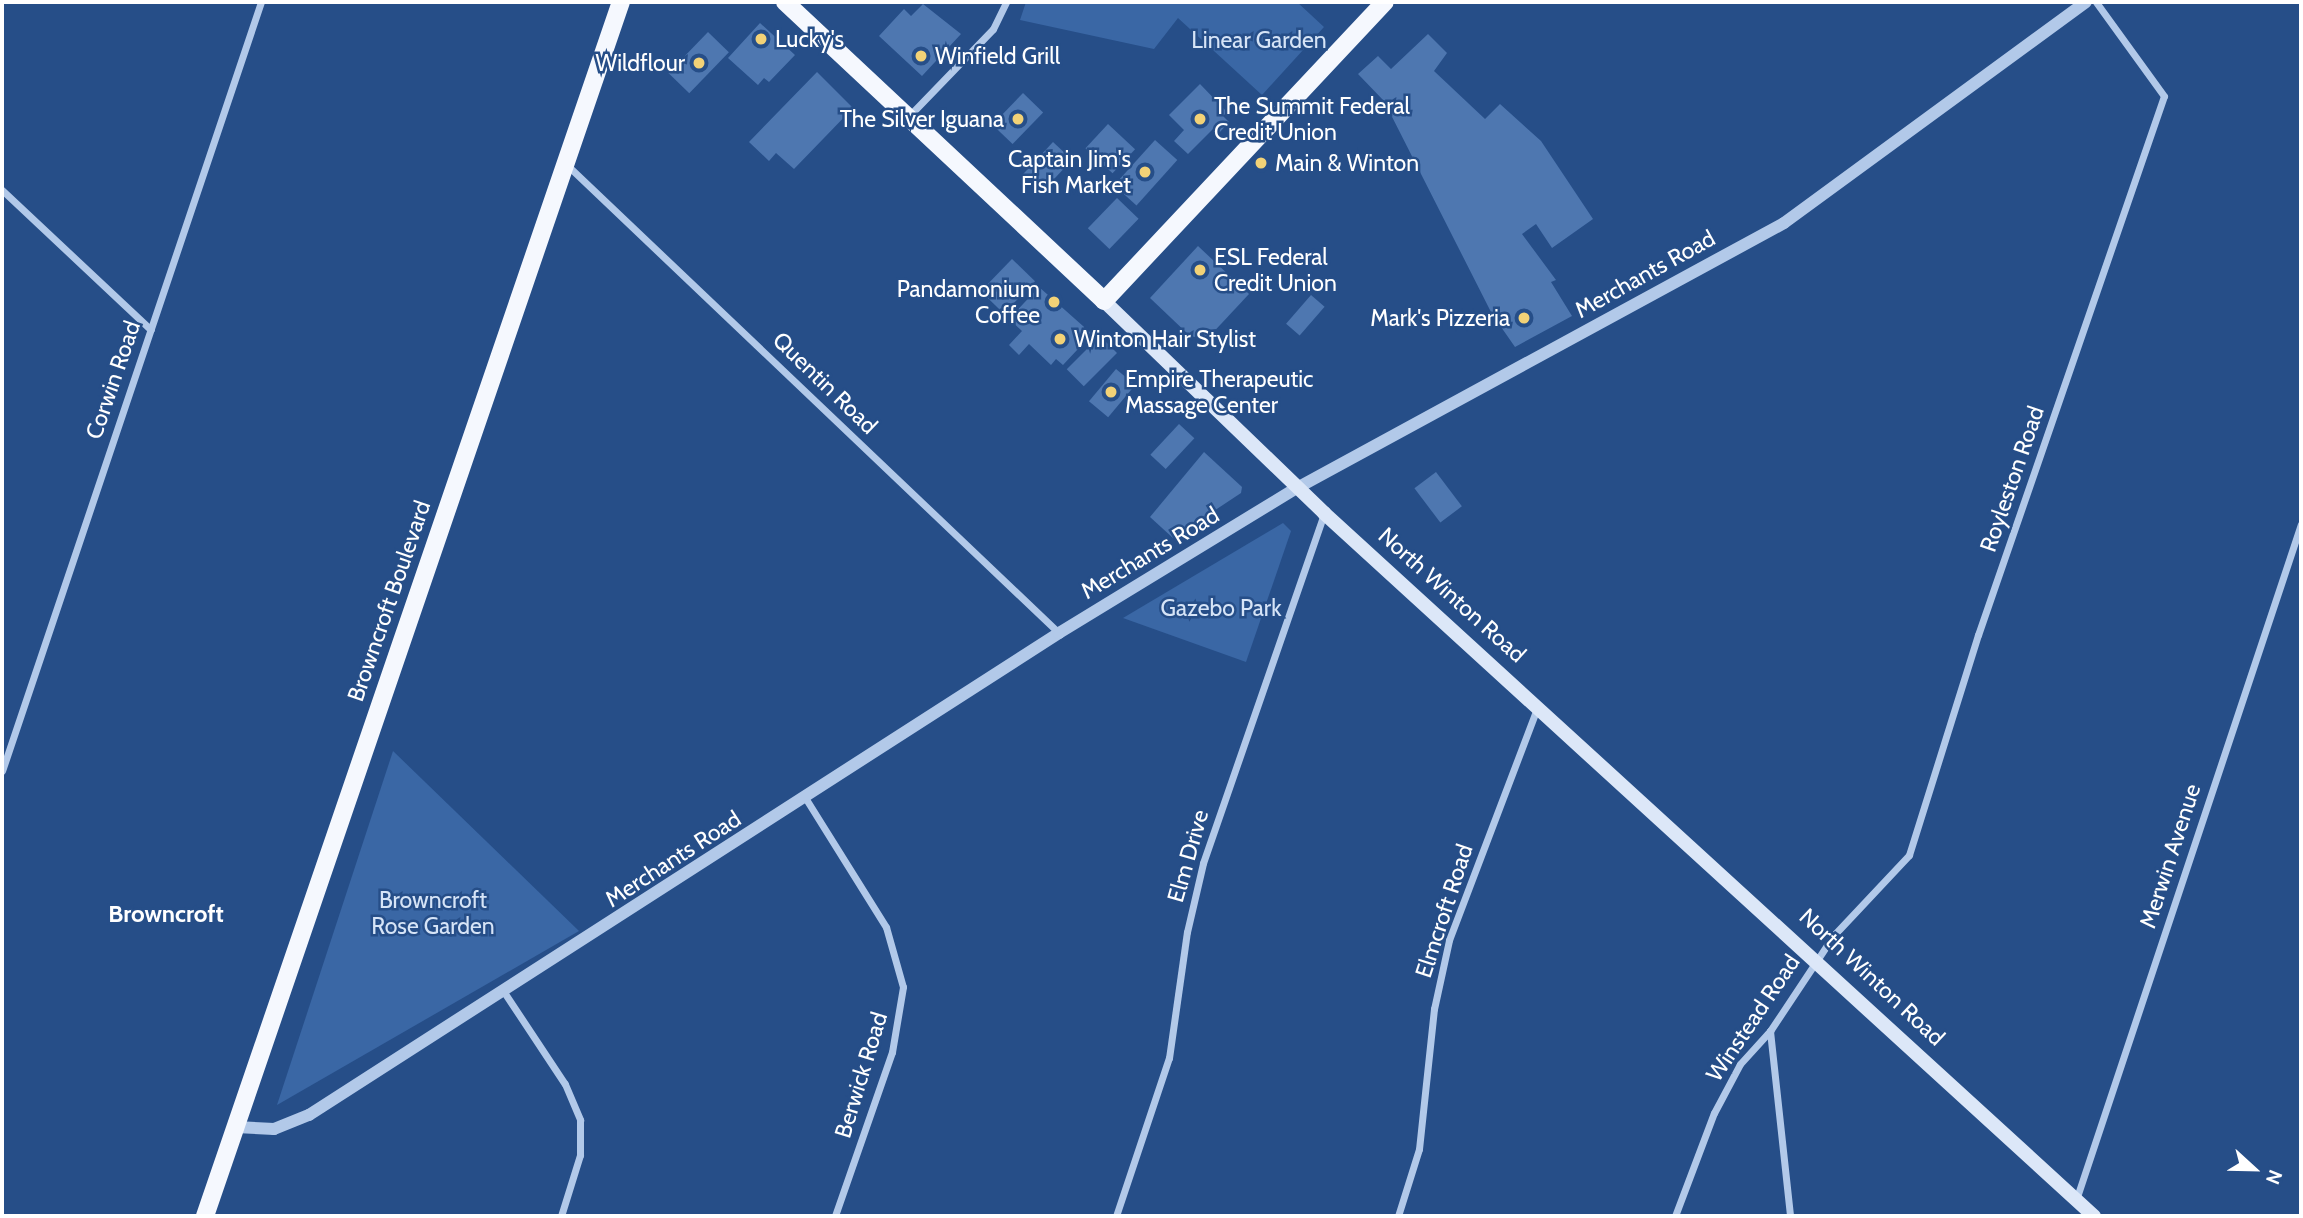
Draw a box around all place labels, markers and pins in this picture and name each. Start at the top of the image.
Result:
place label: Lucky's [775,25,844,53]
marker: Lucky's [753,31,769,47]
place label: Winfield Grill [935,42,1060,70]
marker: Winfield Grill [913,48,929,64]
place label: Wildflour [596,49,685,77]
marker: Wildflour [691,55,707,71]
place label: The Summit Federal Credit Union [1214,92,1410,146]
place label: The Silver Iguana [840,105,1004,133]
marker: The Silver Iguana [1010,111,1026,127]
marker: The Summit Federal Credit Union [1192,111,1208,127]
place label: Captain Jim's Fish Market [1008,145,1131,199]
place label: Main & Winton [1275,149,1419,177]
marker: Main & Winton [1253,155,1269,171]
marker: Captain Jim's Fish Market [1137,164,1153,180]
place label: ESL Federal Credit Union [1214,243,1337,297]
marker: ESL Federal Credit Union [1192,262,1208,278]
place label: Pandamonium Coffee [897,275,1040,329]
marker: Pandamonium Coffee [1046,294,1062,310]
place label: Mark's Pizzeria [1370,304,1510,332]
marker: Mark's Pizzeria [1516,310,1532,326]
place label: Winton Hair Stylist [1074,325,1256,353]
marker: Winton Hair Stylist [1052,331,1068,347]
place label: Empire Therapeutic Massage Center [1125,365,1314,419]
marker: Empire Therapeutic Massage Center [1103,384,1119,400]

